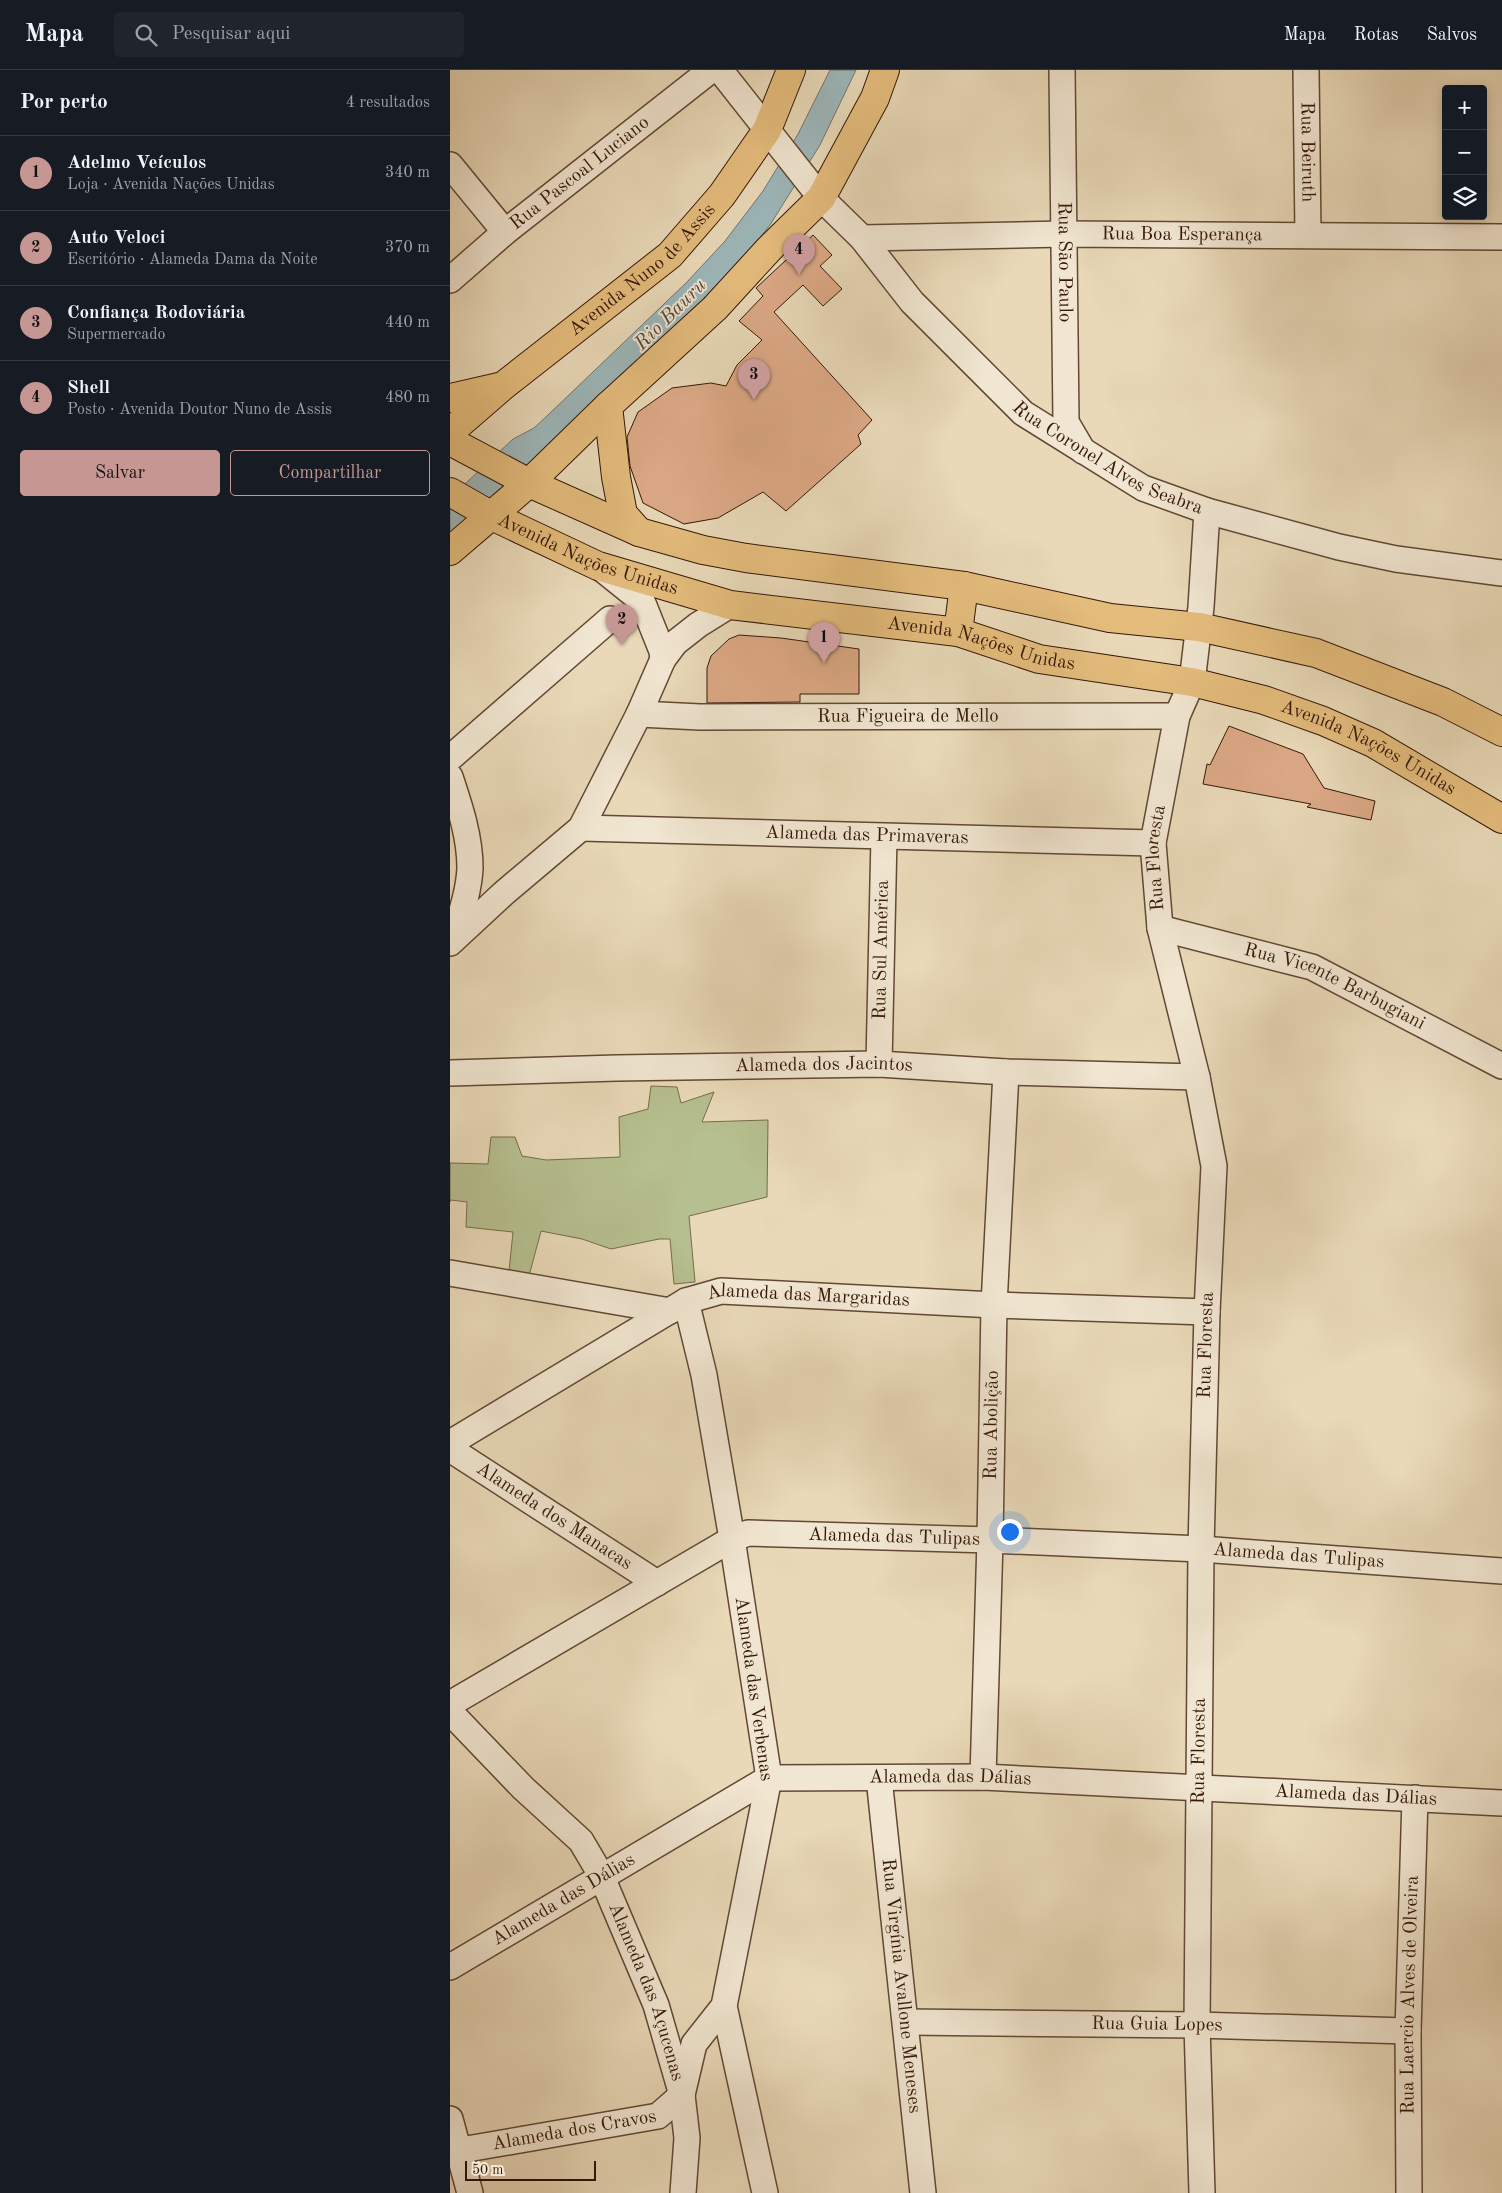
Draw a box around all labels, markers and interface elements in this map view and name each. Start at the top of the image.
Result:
search box [114,12,464,57]
icon: search [132,21,160,49]
text: Mapa [25,23,84,47]
text: Pesquisar aqui [172,25,291,44]
text: Mapa [1284,26,1326,44]
text: Rotas [1354,26,1399,44]
text: Salvos [1427,26,1477,44]
map controls [1442,85,1487,220]
button: + [1442,85,1487,130]
text: Por perto [20,92,108,113]
text: 4 resultados [346,95,430,111]
street label: Rua Beiruth [1297,102,1317,202]
street label: Rua Pascoal Luciano [507,113,653,234]
button: − [1442,130,1487,175]
text: Adelmo Veículos [67,154,206,173]
text: 1 [31,165,41,181]
text: 340 m [385,165,430,181]
button: layers [1442,175,1487,220]
text: Loja · Avenida Nações Unidas [67,177,275,193]
street label: Avenida Nuno de Assis [566,200,719,340]
street label: Rua São Paulo [1054,202,1074,322]
street label: Rua Boa Esperança [1101,225,1263,245]
text: Auto Veloci [67,229,165,248]
pin: 4 [783,234,815,275]
text: 2 [31,240,41,256]
text: 370 m [385,240,430,256]
text: Escritório · Alameda Dama da Noite [67,252,318,268]
water label: Rio Bauru [631,275,711,355]
text: Confiança Rodoviária [67,304,245,323]
text: 3 [31,315,41,331]
text: 440 m [385,315,430,331]
text: Supermercado [67,327,165,343]
pin: 3 [738,359,770,400]
text: Shell [67,379,110,398]
text: 4 [31,390,41,406]
text: 480 m [385,390,430,406]
street label: Rua Coronel Alves Seabra [1008,398,1206,518]
text: Posto · Avenida Doutor Nuno de Assis [67,402,332,418]
button: Salvar [20,450,220,496]
button: Compartilhar [230,450,430,496]
street label: Avenida Nações Unidas [494,510,680,599]
pin: 2 [606,604,638,645]
street label: Avenida Nações Unidas [886,614,1076,674]
pin: 1 [808,622,840,663]
street label: Avenida Nações Unidas [1278,697,1459,799]
street label: Rua Figueira de Mello [817,707,999,726]
street label: Rua Floresta [1143,803,1170,912]
street label: Alameda das Primaveras [765,823,969,848]
street label: Rua Sul América [870,879,893,1020]
street label: Rua Vicente Barbugiani [1242,940,1428,1034]
street label: Alameda dos Jacintos [735,1054,914,1076]
street label: Alameda das Margaridas [704,1282,910,1310]
street label: Rua Floresta [1195,1291,1217,1399]
street label: Rua Abolição [982,1370,1002,1480]
street label: Alameda dos Manacas [473,1459,635,1574]
your location [997,1519,1023,1545]
street label: Alameda das Tulipas [808,1525,980,1549]
street label: Alameda das Tulipas [1212,1540,1385,1572]
street label: Alameda das Verbenas [731,1596,775,1782]
street label: Rua Floresta [1189,1697,1209,1805]
street label: Alameda das Dálias [869,1767,1032,1789]
street label: Alameda das Dálias [1274,1782,1437,1809]
street label: Alameda das Dálias [489,1850,638,1949]
street label: Rua Virgínia Avallone Meneses [878,1858,924,2114]
street label: Rua Laercio Alves de Olveira [1398,1875,1422,2115]
street label: Alameda das Açucenas [604,1900,687,2083]
street label: Rua Guia Lopes [1091,2014,1223,2035]
street label: Alameda dos Cravos [490,2107,658,2154]
scale bar [465,2158,596,2181]
text: 50 m [472,2163,503,2177]

